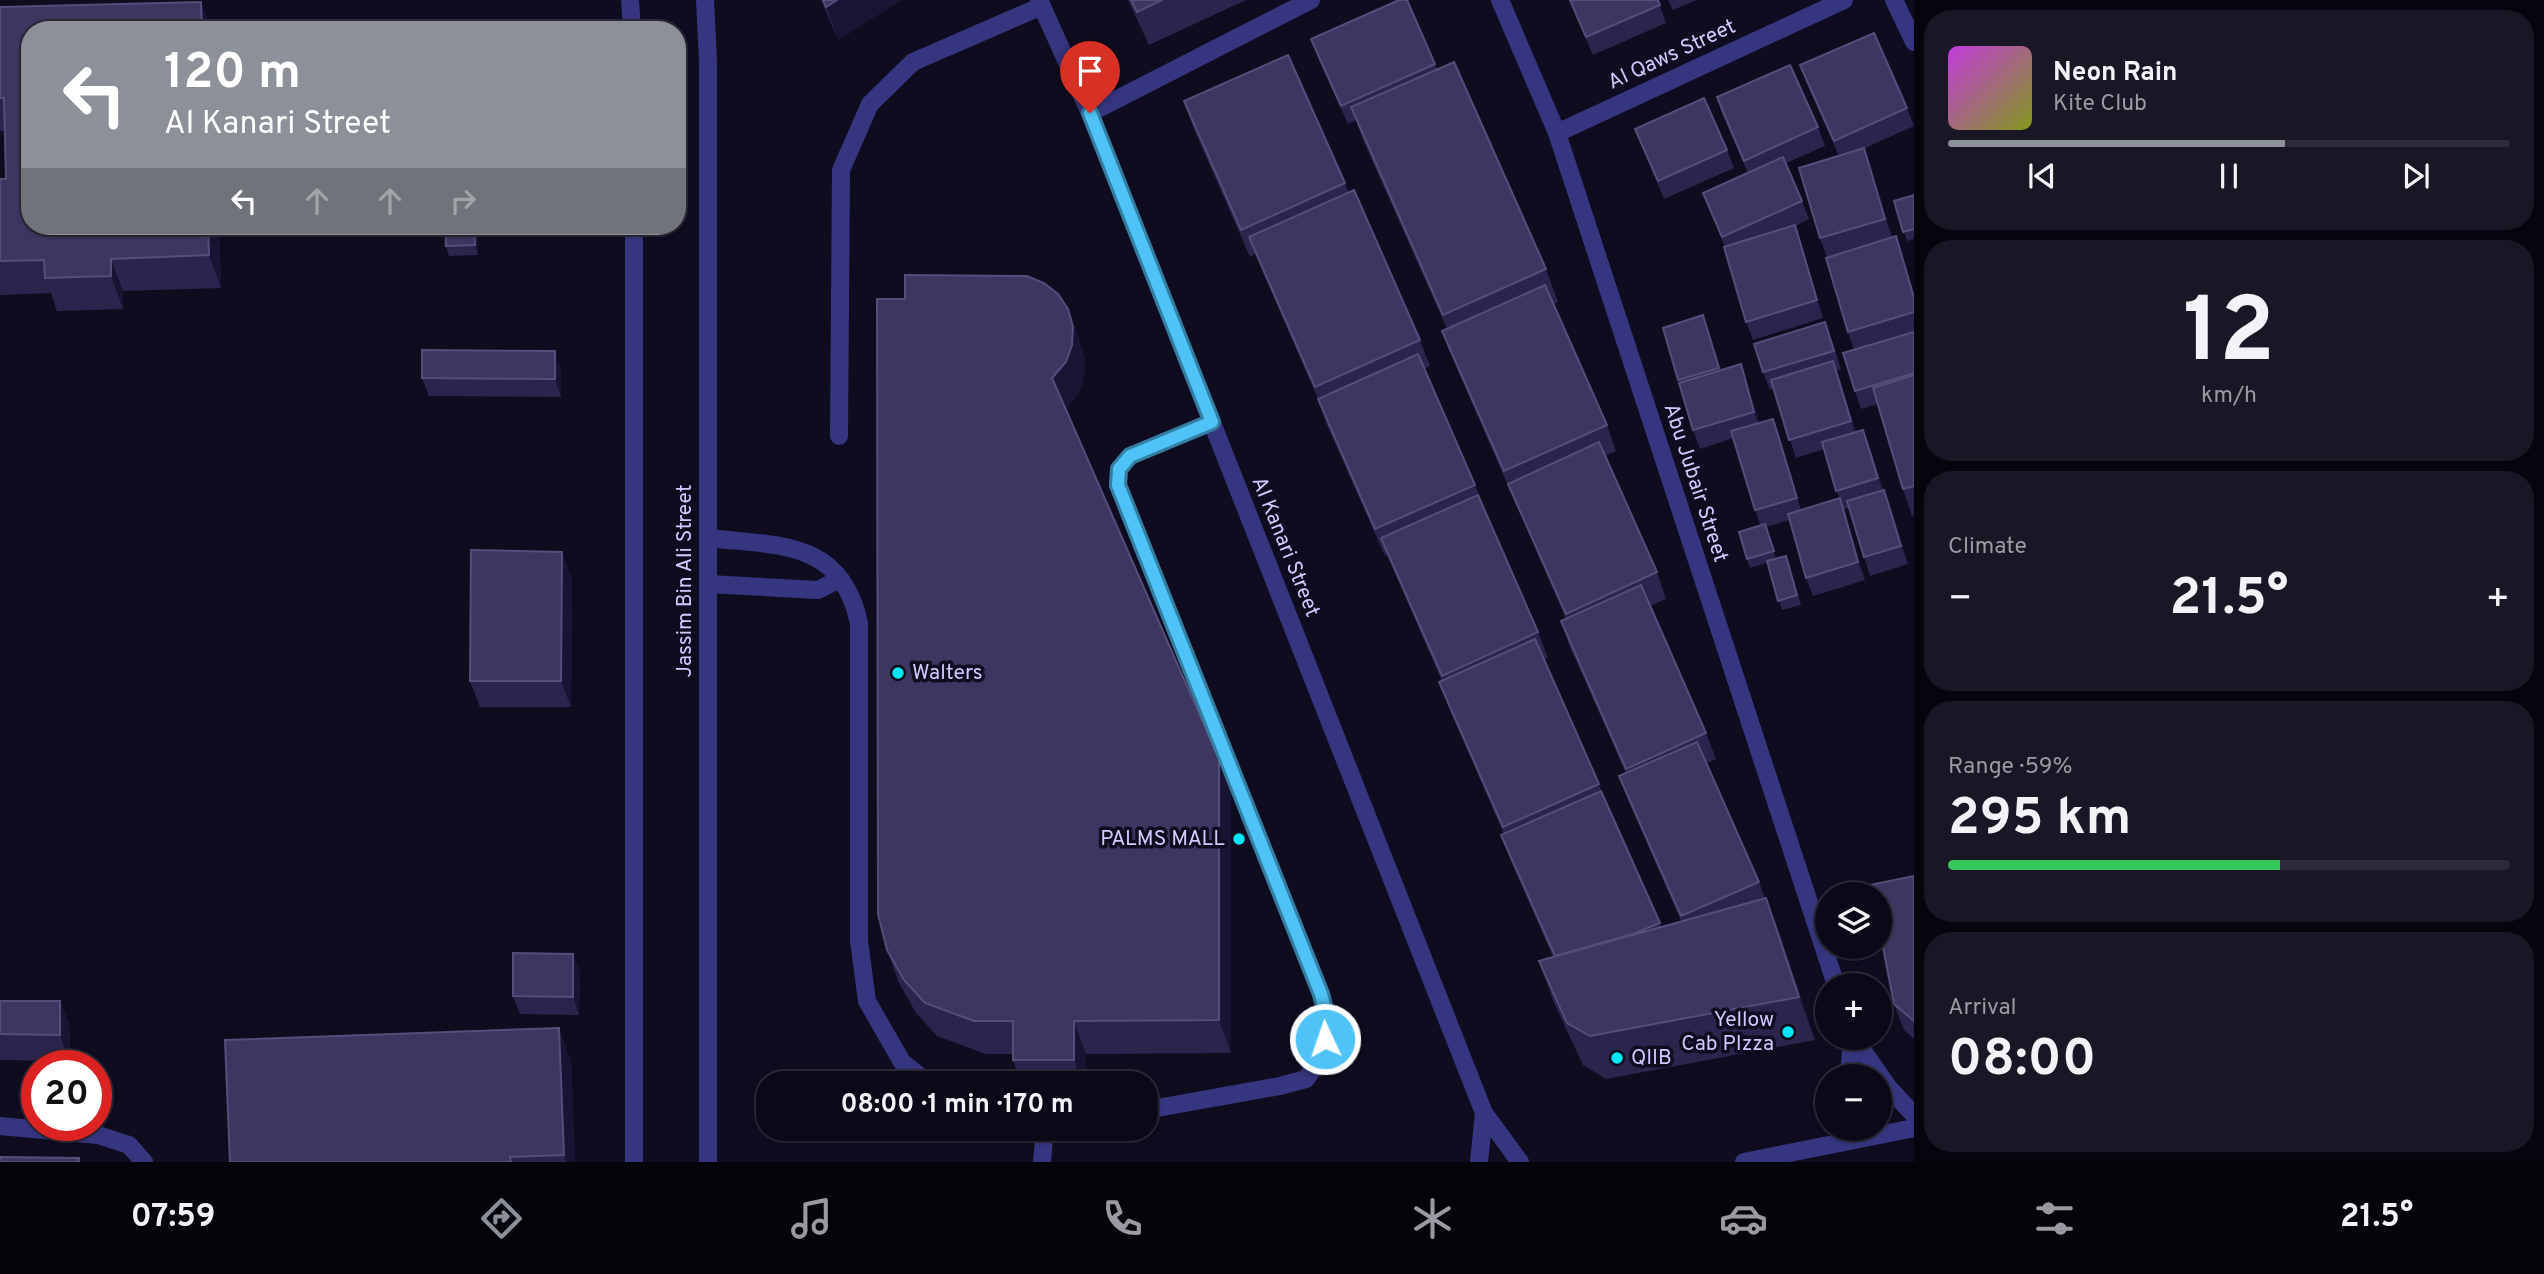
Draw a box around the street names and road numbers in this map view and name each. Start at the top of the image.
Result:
street label: Al Qaws Street [1604,14,1740,96]
street label: Abu Jubair Street [1657,400,1733,566]
street label: Al Kanari Street [1245,473,1325,621]
street label: Jassim Bin Ali Street [672,484,699,678]

